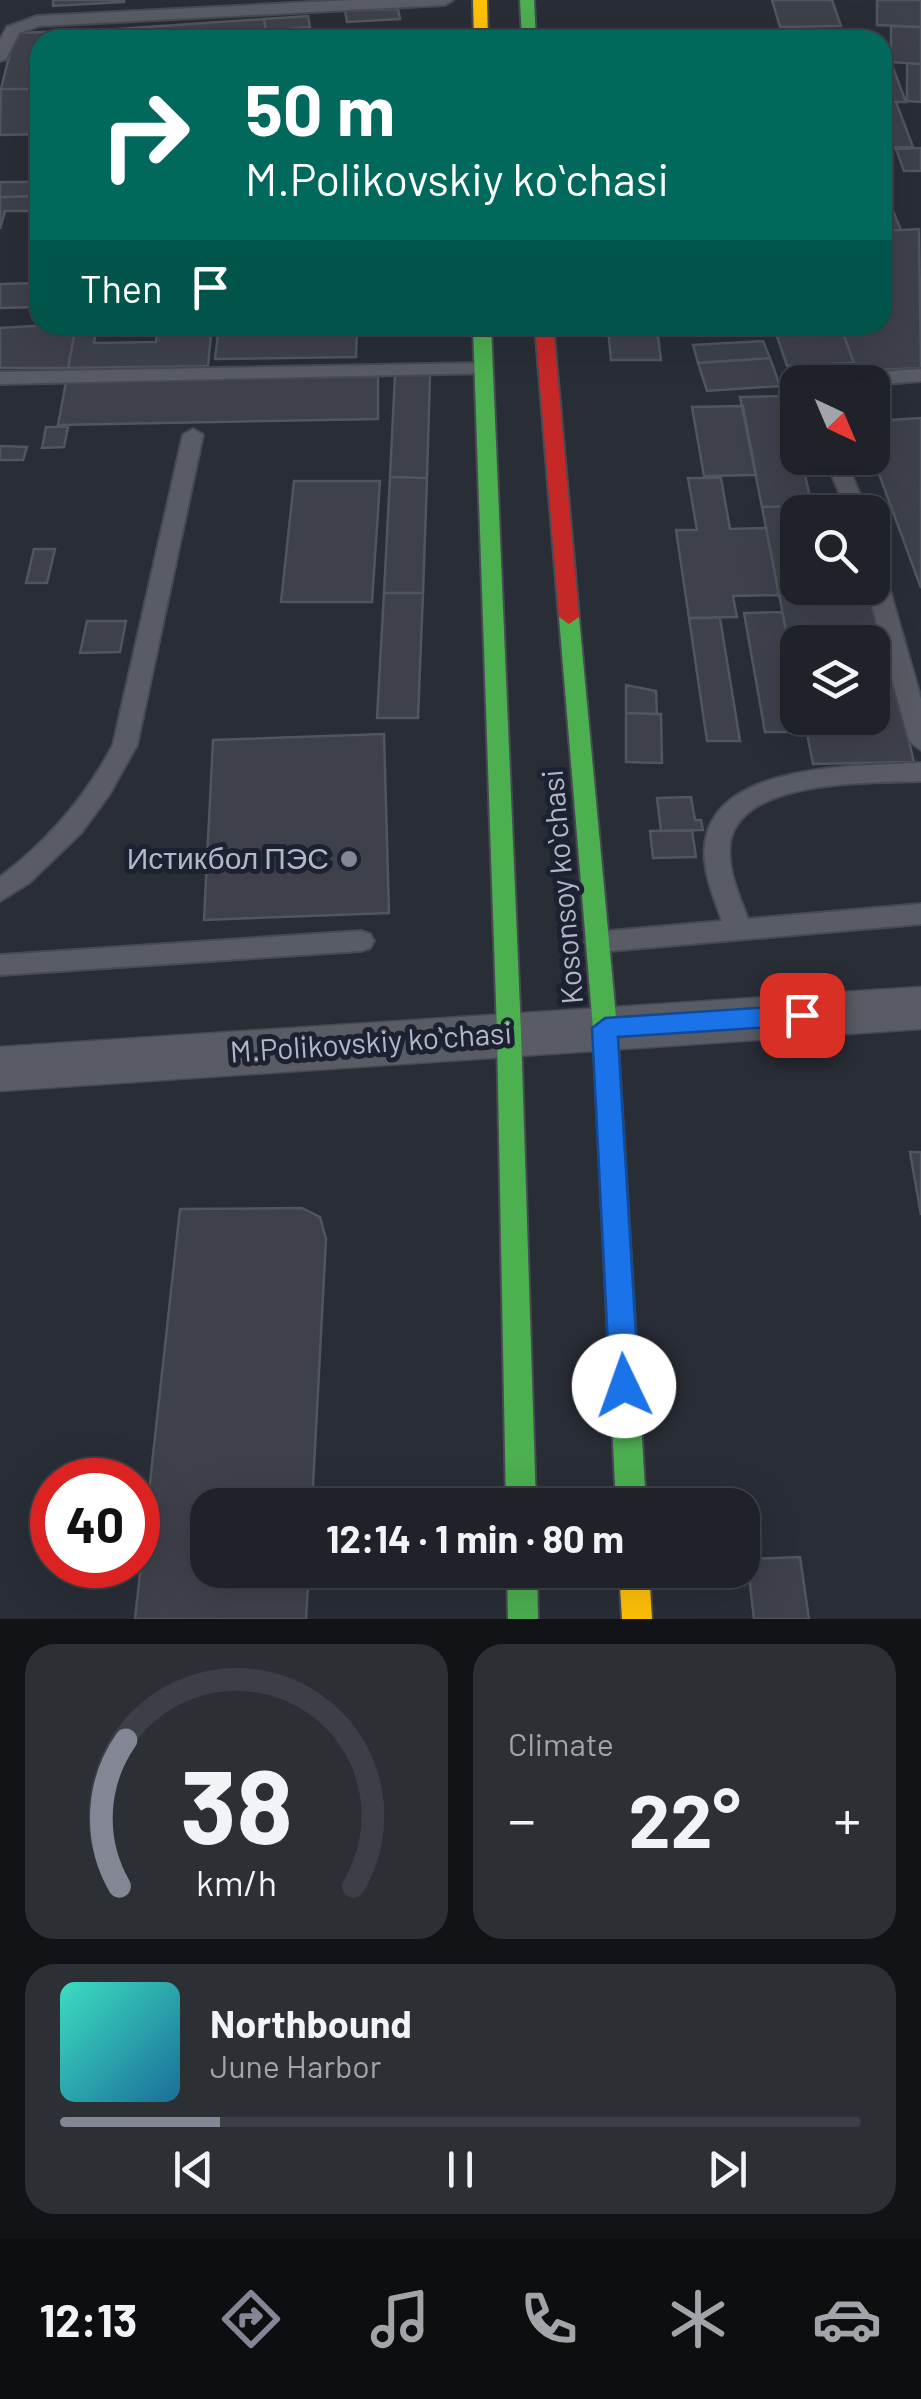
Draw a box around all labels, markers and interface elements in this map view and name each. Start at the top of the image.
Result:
text: 50 m [245,66,395,150]
icon: right [80,70,210,200]
text: M.Polikovskiy koʻchasi [245,151,669,205]
icon: arrive [183,260,238,315]
text: Then [80,265,163,311]
north arrow [780,365,890,475]
map controls [780,365,890,735]
button: search [780,495,890,605]
button: layers [780,625,890,735]
street label: Kosonsoy koʻchasi [533,768,589,1006]
place label: Истикбол ПЭС [127,839,329,875]
marker: Истикбол ПЭС [338,848,360,870]
pin [760,973,845,1058]
icon: arrive [775,988,830,1043]
street label: M.Polikovskiy koʻchasi [229,1013,513,1069]
position arrow [572,1334,676,1438]
speed limit sign: 40 [30,1458,160,1588]
text: 12:14 · 1 min · 80 m [326,1515,624,1561]
text: Climate [508,1724,614,1762]
text: 38 [180,1740,293,1865]
text: 22° [628,1773,741,1863]
text: − [508,1785,536,1851]
text: + [833,1785,861,1851]
text: km/h [196,1860,277,1903]
text: Northbound [210,2000,412,2046]
text: June Harbor [210,2046,381,2084]
icon: previous [166,2142,221,2197]
icon: pause [433,2142,488,2197]
icon: next [700,2142,755,2197]
icon: directions [216,2284,286,2354]
icon: music [365,2284,435,2354]
icon: phone [514,2284,584,2354]
icon: climate [663,2284,733,2354]
icon: car [812,2284,882,2354]
text: 12:13 [39,2292,137,2346]

